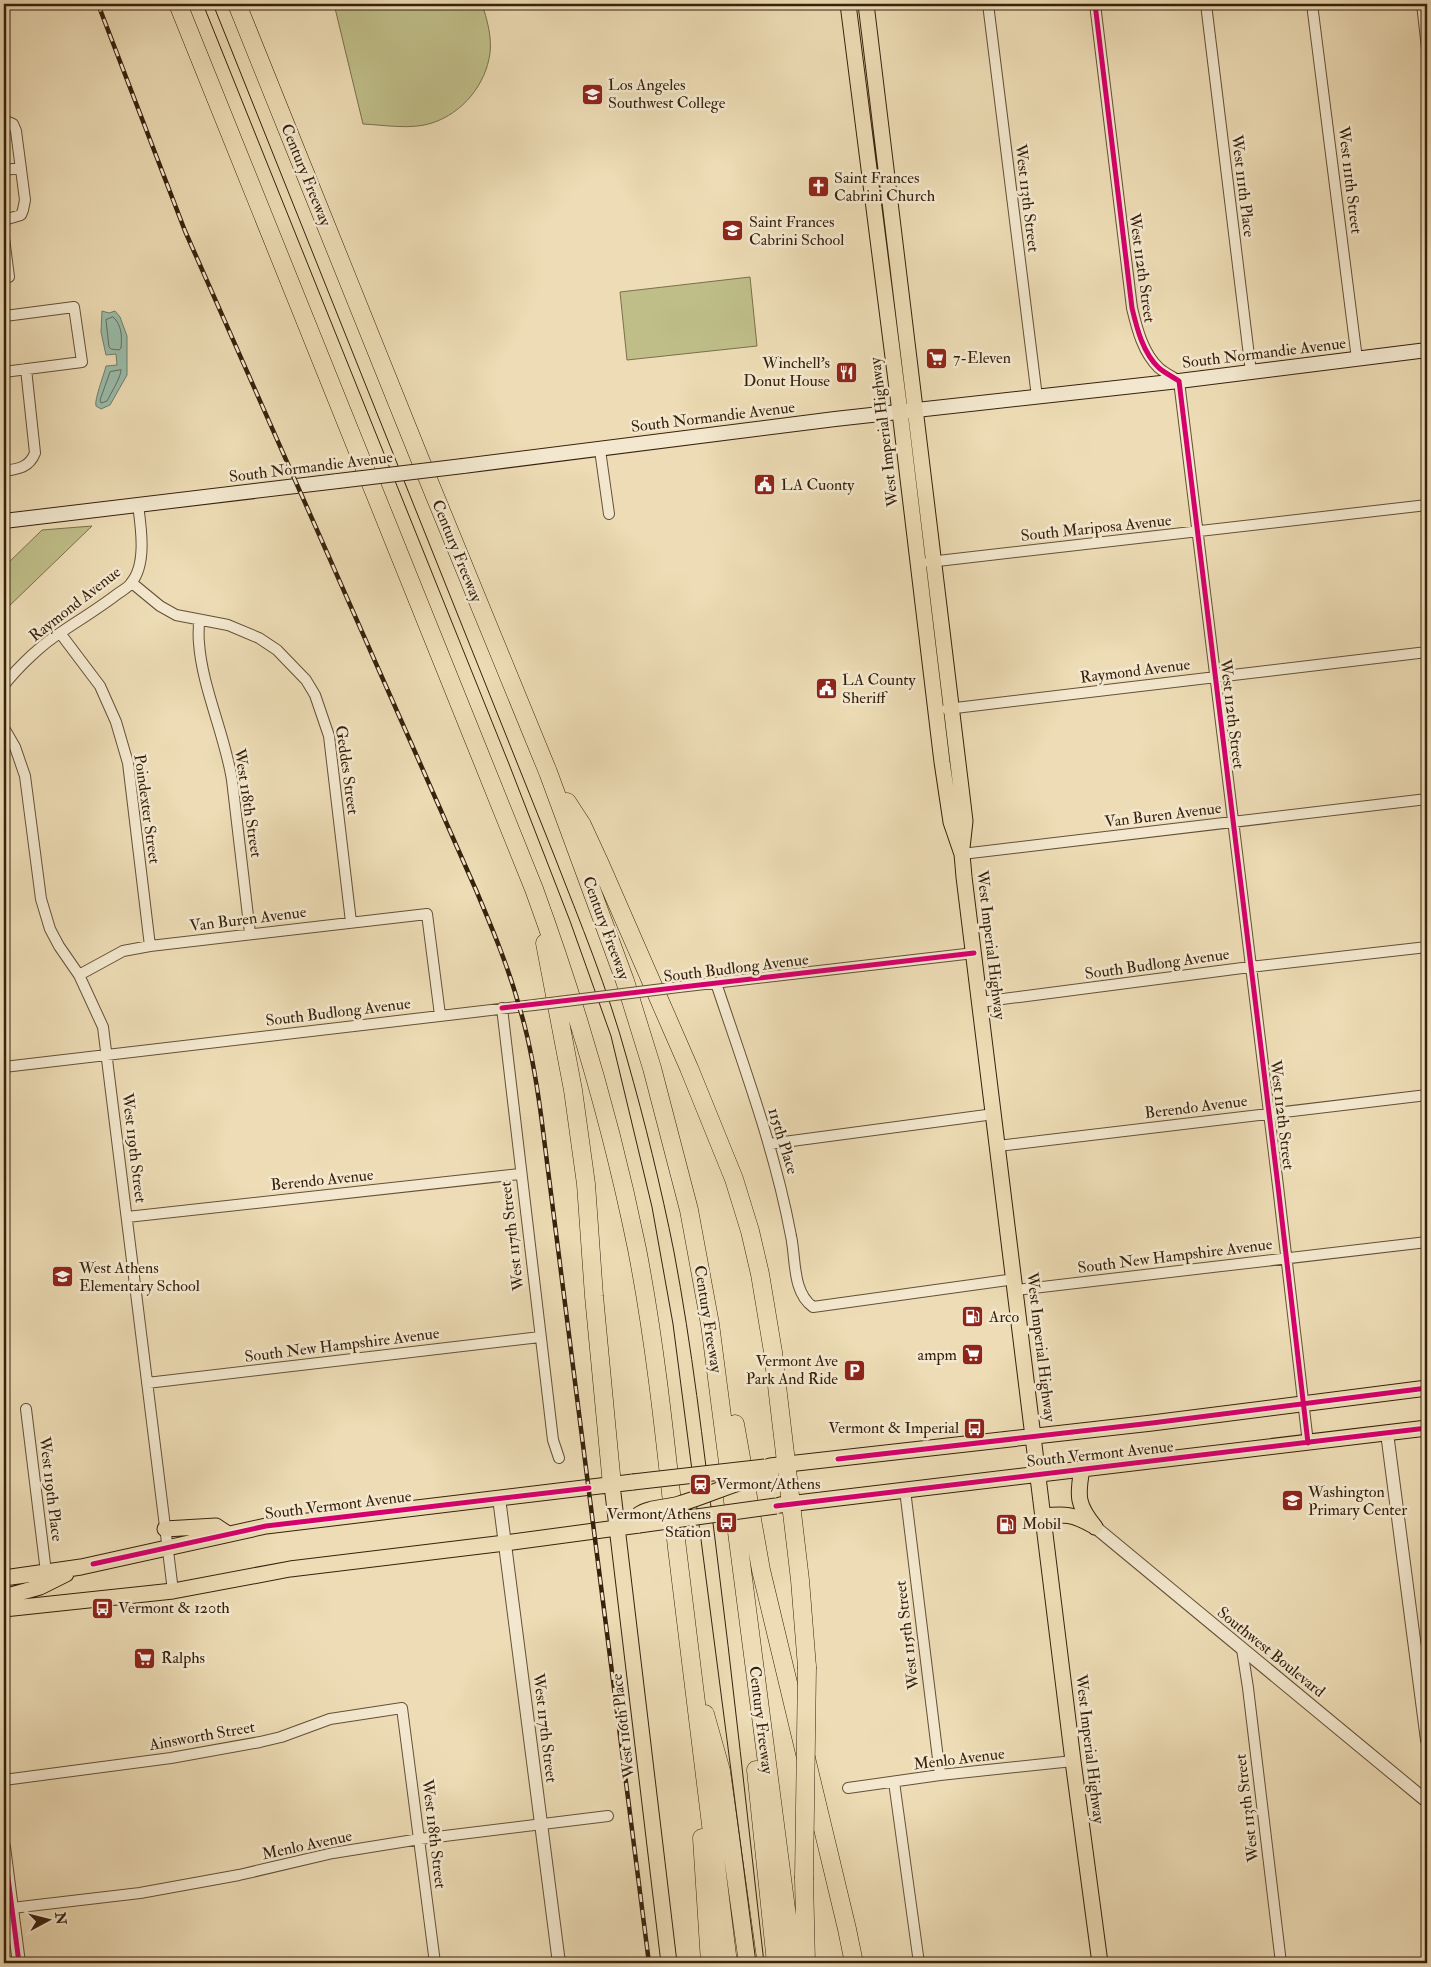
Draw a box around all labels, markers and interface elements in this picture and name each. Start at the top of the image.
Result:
place label: Los Angeles Southwest College [608,75,726,113]
school or university icon: Los Angeles Southwest College [580,82,604,106]
street label: Century Freeway [276,121,336,230]
street label: West 111th Street [1333,124,1367,235]
street label: West 111th Place [1227,133,1259,239]
street label: West 113th Street [1010,142,1044,253]
place label: Saint Frances Cabrini Church [834,168,936,206]
church icon: Saint Frances Cabrini Church [806,175,830,199]
street label: West 112th Street [1124,211,1160,324]
place label: Saint Frances Cabrini School [749,212,844,250]
school or university icon: Saint Frances Cabrini School [721,219,745,243]
street label: South Normandie Avenue [1181,333,1347,373]
supermarket icon: 7-Eleven [925,346,949,370]
place label: 7-Eleven [953,348,1011,368]
place label: Winchell's Donut House [743,353,830,391]
street label: West Imperial Highway [865,355,904,509]
restaurant icon: Winchell's Donut House [834,360,858,384]
street label: South Normandie Avenue [630,397,796,437]
street label: South Normandie Avenue [228,447,394,487]
public building icon: LA Cuonty [753,473,777,497]
place label: LA Cuonty [781,475,855,495]
street label: Century Freeway [427,497,487,606]
street label: South Mariposa Avenue [1020,510,1173,547]
street label: Raymond Avenue [25,562,125,646]
street label: Raymond Avenue [1079,654,1191,688]
street label: West 112th Street [1215,657,1249,770]
place label: LA County Sheriff [842,670,916,708]
public building icon: LA County Sheriff [814,677,838,701]
street label: Geddes Street [331,724,363,816]
street label: West 118th Street [229,746,266,859]
street label: Poindexter Street [129,753,165,865]
street label: Van Buren Avenue [1103,798,1223,832]
street label: West Imperial Highway [971,868,1010,1022]
street label: Century Freeway [578,874,634,983]
street label: Van Buren Avenue [188,902,308,936]
street label: South Budlong Avenue [1083,944,1231,984]
street label: South Budlong Avenue [662,949,810,987]
street label: South Budlong Avenue [264,993,412,1031]
street label: West 112th Street [1265,1058,1299,1171]
street label: West 119th Street [117,1091,151,1204]
street label: Berendo Avenue [1144,1091,1249,1123]
street label: 115th Place [763,1105,803,1177]
street label: Berendo Avenue [270,1165,375,1195]
street label: West 117th Street [495,1180,529,1293]
street label: South New Hampshire Avenue [1076,1234,1274,1279]
place label: West Athens Elementary School [78,1258,200,1296]
street label: Century Freeway [690,1264,727,1375]
school or university icon: West Athens Elementary School [51,1265,75,1289]
street label: West Imperial Highway [1021,1270,1060,1424]
fuel station icon: Arco [961,1305,985,1329]
place label: Arco [988,1307,1019,1327]
street label: South New Hampshire Avenue [243,1323,441,1368]
supermarket icon: ampm [961,1343,985,1367]
place label: ampm [918,1345,958,1366]
place label: Vermont Ave Park And Ride [746,1351,838,1389]
parking icon: Vermont Ave Park And Ride [842,1358,866,1382]
bus stop icon: Vermont & Imperial [963,1416,987,1440]
place label: Vermont & Imperial [828,1418,959,1439]
street label: West 119th Place [35,1435,67,1543]
street label: South Vermont Avenue [1026,1436,1175,1472]
station icon: Vermont/Athens [688,1472,712,1496]
place label: Vermont/Athens [716,1474,820,1494]
place label: Washington Primary Center [1307,1482,1407,1520]
street label: South Vermont Avenue [264,1486,413,1524]
school or university icon: Washington Primary Center [1280,1489,1304,1513]
place label: Vermont/Athens Station [607,1504,711,1542]
bus stop icon: Vermont/Athens Station [715,1511,739,1535]
fuel station icon: Mobil [994,1512,1018,1536]
place label: Mobil [1022,1514,1061,1534]
street label: West 115th Street [890,1579,924,1692]
bus stop icon: Vermont & 120th [90,1596,114,1620]
place label: Vermont & 120th [118,1598,230,1618]
street label: Southwest Boulevard [1213,1602,1329,1702]
supermarket icon: Ralphs [133,1646,157,1670]
place label: Ralphs [161,1648,205,1669]
street label: Century Freeway [744,1665,778,1776]
street label: West 117th Street [528,1671,562,1784]
street label: West 116th Place [607,1672,639,1780]
street label: West Imperial Highway [1070,1672,1109,1826]
street label: Ainsworth Street [147,1717,256,1755]
street label: Menlo Avenue [912,1743,1006,1775]
street label: West 113th Street [1230,1753,1264,1864]
street label: West 118th Street [417,1777,451,1890]
street label: Menlo Avenue [260,1826,354,1864]
north arrow [22,1894,72,1944]
text: N [51,1910,70,1926]

